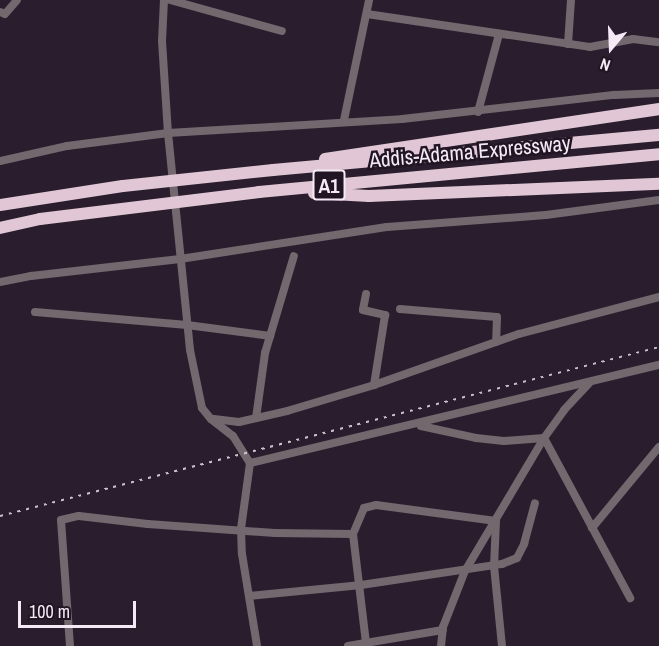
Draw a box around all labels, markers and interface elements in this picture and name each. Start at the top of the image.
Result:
north arrow [581,18,641,78]
text: N [597,53,613,77]
street label: Addis-Adama Expressway [368,131,572,173]
road number: A1 [312,168,346,202]
scale bar [21,589,140,627]
text: 100 m [29,599,70,624]

